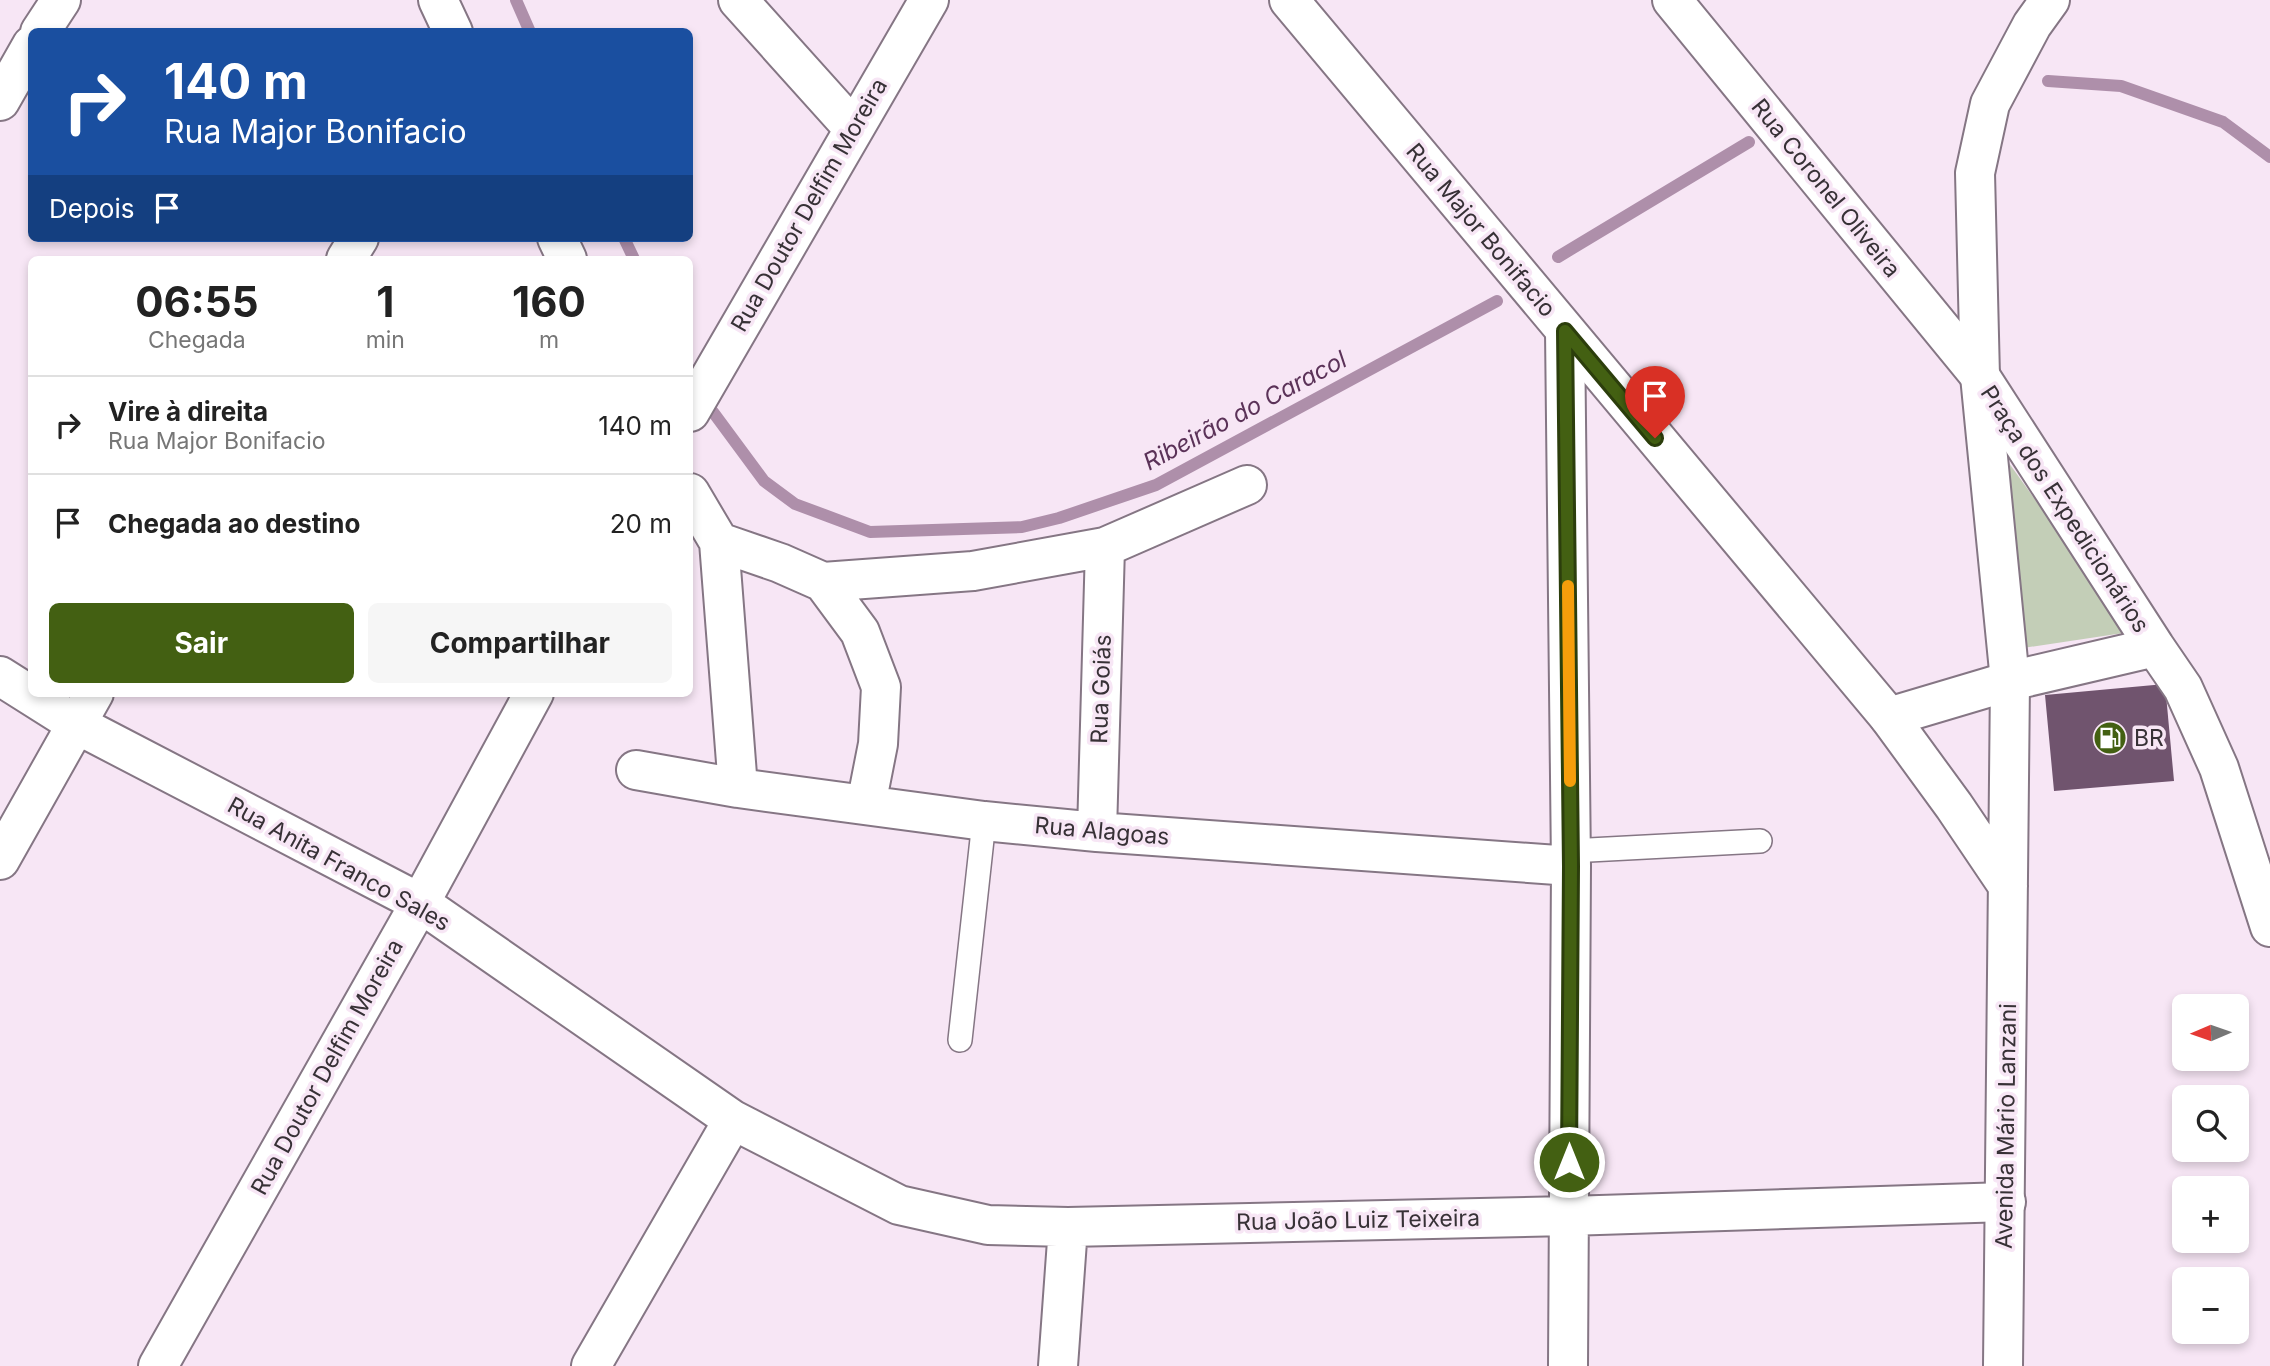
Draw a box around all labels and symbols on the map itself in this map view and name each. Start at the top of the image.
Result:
street label: Rua Doutor Delfim Moreira [725,73,893,337]
street label: Rua Coronel Oliveira [1746,93,1906,283]
street label: Rua Major Bonifacio [1400,138,1562,322]
water label: Ribeirão do Caracol [1138,345,1351,476]
pin [1625,366,1685,438]
street label: Praça dos Expedicionários [1975,380,2155,638]
street label: Rua Goiás [1085,634,1117,744]
fuel station icon: BR [2091,719,2129,757]
place label: BR [2134,724,2164,752]
street label: Rua Anita Franco Sales [223,791,455,937]
street label: Rua Alagoas [1033,811,1171,851]
street label: Rua Doutor Delfim Moreira [245,934,409,1200]
north arrow [2172,994,2249,1071]
street label: Avenida Mário Lanzani [1990,1003,2022,1249]
position arrow [1532,1125,1606,1199]
street label: Rua João Luiz Teixeira [1236,1204,1480,1236]

